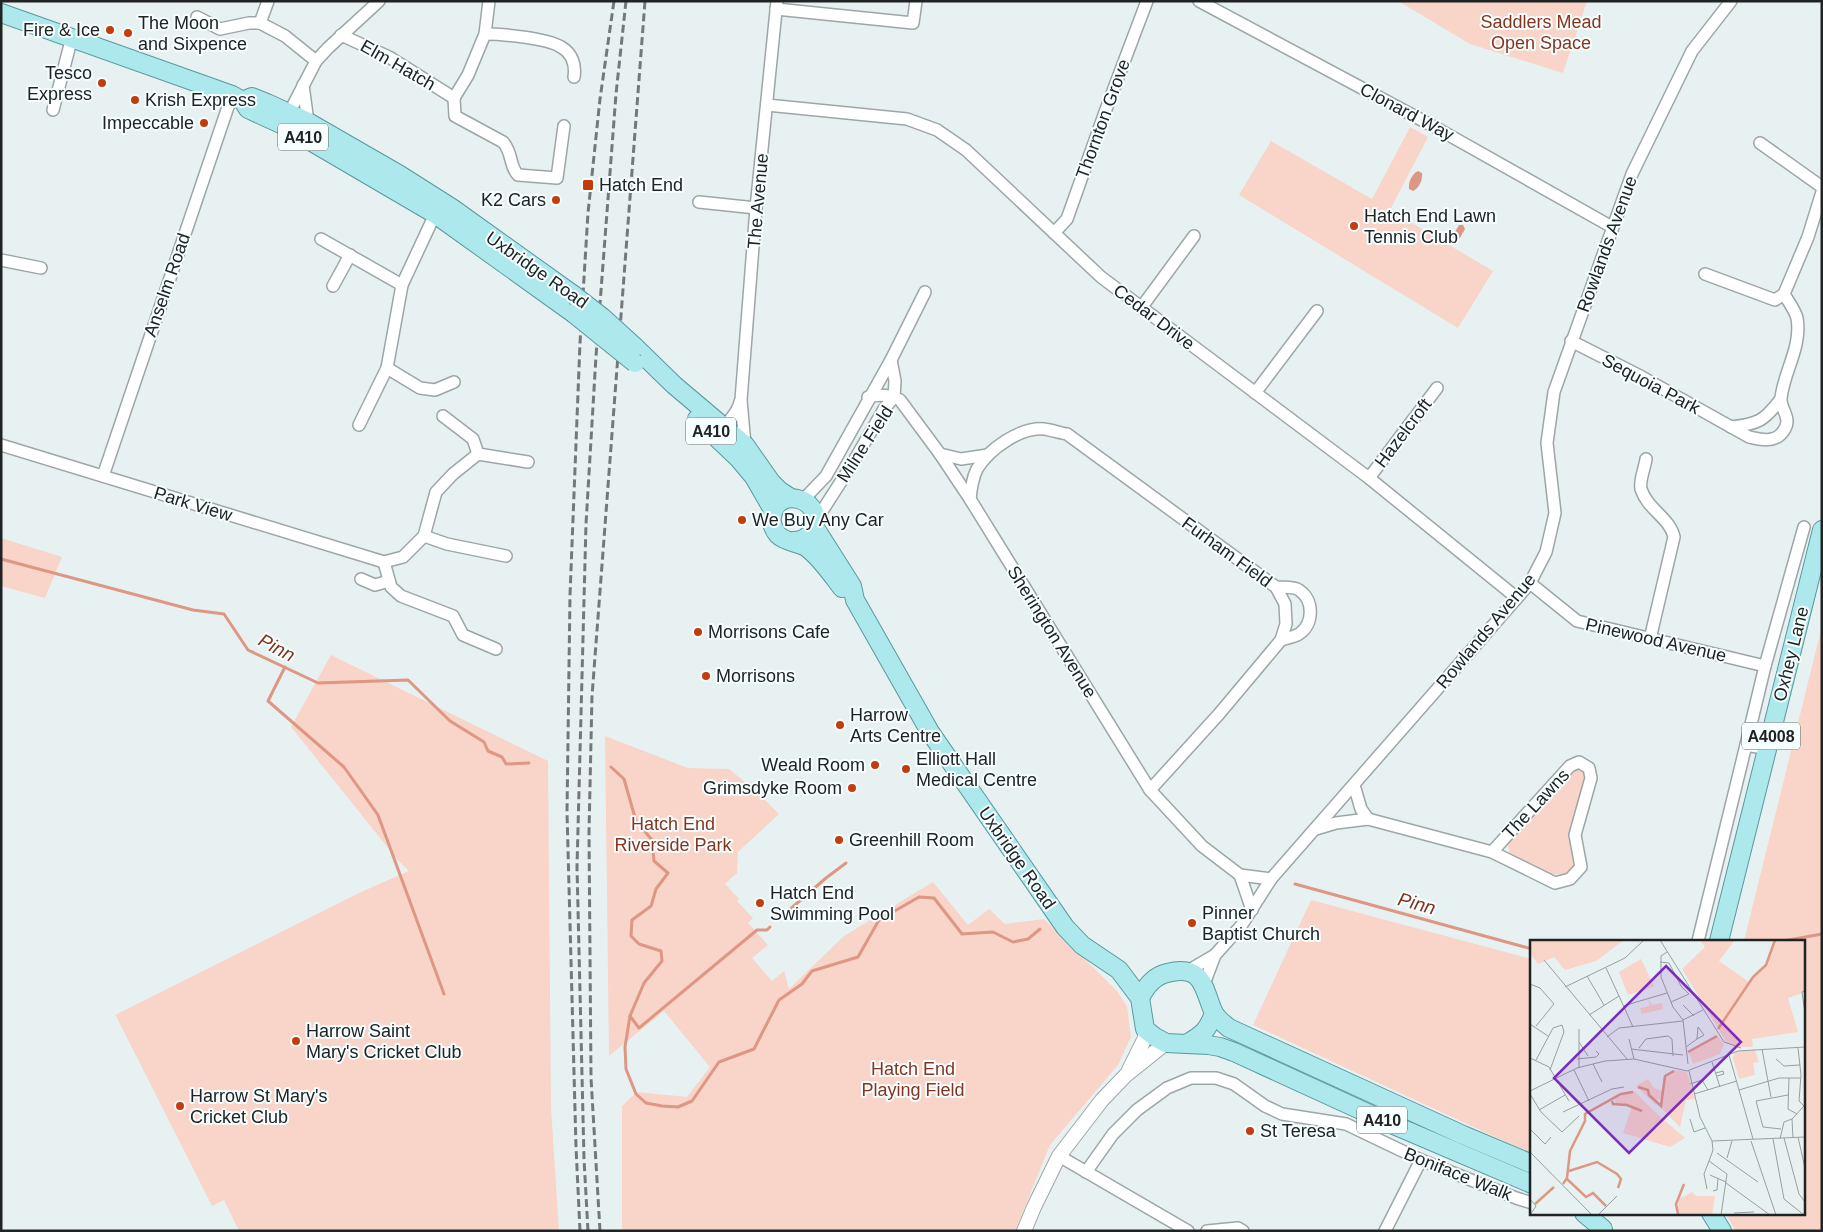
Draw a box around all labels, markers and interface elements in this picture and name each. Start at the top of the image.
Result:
park label: Saddlers Mead Open Space [1480,12,1602,53]
place label: The Moon and Sixpence [138,13,247,54]
place label: Fire & Ice [23,20,100,40]
marker: Fire & Ice [104,24,116,36]
marker: The Moon and Sixpence [122,27,134,39]
street label: Elm Hatch [357,36,439,94]
street label: Thornton Grove [1072,56,1134,182]
place label: Tesco Express [27,63,92,104]
marker: Tesco Express [96,77,108,89]
street label: Clonard Way [1357,79,1457,145]
place label: Krish Express [145,90,256,110]
marker: Krish Express [129,94,141,106]
place label: Impeccable [102,113,194,133]
marker: Impeccable [198,117,210,129]
road number: A410 [278,124,328,150]
street label: The Avenue [744,152,772,250]
street label: Rowlands Avenue [1573,173,1641,315]
place label: Hatch End [599,175,683,195]
marker: Hatch End [581,178,595,192]
place label: K2 Cars [481,190,546,210]
marker: K2 Cars [550,194,562,206]
place label: Hatch End Lawn Tennis Club [1364,206,1496,247]
marker: Hatch End Lawn Tennis Club [1348,220,1360,232]
street label: Uxbridge Road [482,227,592,313]
street label: Anselm Road [140,231,194,339]
street label: Cedar Drive [1110,280,1198,354]
street label: Sequoia Park [1599,350,1704,419]
street label: Hazelcroft [1371,395,1435,471]
street label: Milne Field [833,402,897,486]
road number: A410 [686,418,736,444]
street label: Park View [151,483,235,526]
place label: We Buy Any Car [752,510,884,530]
street label: Furham Field [1178,513,1276,591]
marker: We Buy Any Car [736,514,748,526]
street label: Sherington Avenue [1003,562,1101,702]
street label: Rowlands Avenue [1432,570,1540,692]
street label: Oxhey Lane [1770,604,1812,704]
street label: Pinewood Avenue [1584,614,1728,666]
place label: Morrisons Cafe [708,622,830,642]
marker: Morrisons Cafe [692,626,704,638]
water label: Pinn [255,629,298,666]
place label: Morrisons [716,666,795,686]
marker: Morrisons [700,670,712,682]
place label: Harrow Arts Centre [850,705,941,746]
marker: Harrow Arts Centre [834,719,846,731]
road number: A4008 [1742,722,1800,749]
place label: Elliott Hall Medical Centre [916,749,1037,790]
place label: Weald Room [761,755,865,775]
marker: Weald Room [869,759,881,771]
marker: Elliott Hall Medical Centre [900,763,912,775]
street label: The Lawns [1499,765,1573,843]
place label: Grimsdyke Room [703,778,842,798]
marker: Grimsdyke Room [846,782,858,794]
street label: Uxbridge Road [974,803,1060,913]
park label: Hatch End Riverside Park [614,814,733,855]
place label: Greenhill Room [849,830,974,850]
marker: Greenhill Room [833,834,845,846]
place label: Hatch End Swimming Pool [770,883,894,924]
water label: Pinn [1396,888,1438,919]
marker: Hatch End Swimming Pool [754,897,766,909]
place label: Pinner Baptist Church [1202,903,1320,944]
marker: Pinner Baptist Church [1186,917,1198,929]
inset map [1530,940,1806,1214]
place label: Harrow Saint Mary's Cricket Club [306,1021,461,1062]
marker: Harrow Saint Mary's Cricket Club [290,1035,302,1047]
park label: Hatch End Playing Field [861,1059,965,1100]
place label: Harrow St Mary's Cricket Club [190,1086,327,1127]
marker: Harrow St Mary's Cricket Club [174,1100,186,1112]
road number: A410 [1357,1106,1407,1134]
place label: St Teresa [1260,1121,1337,1141]
marker: St Teresa [1244,1125,1256,1137]
street label: Boniface Walk [1401,1143,1516,1205]

